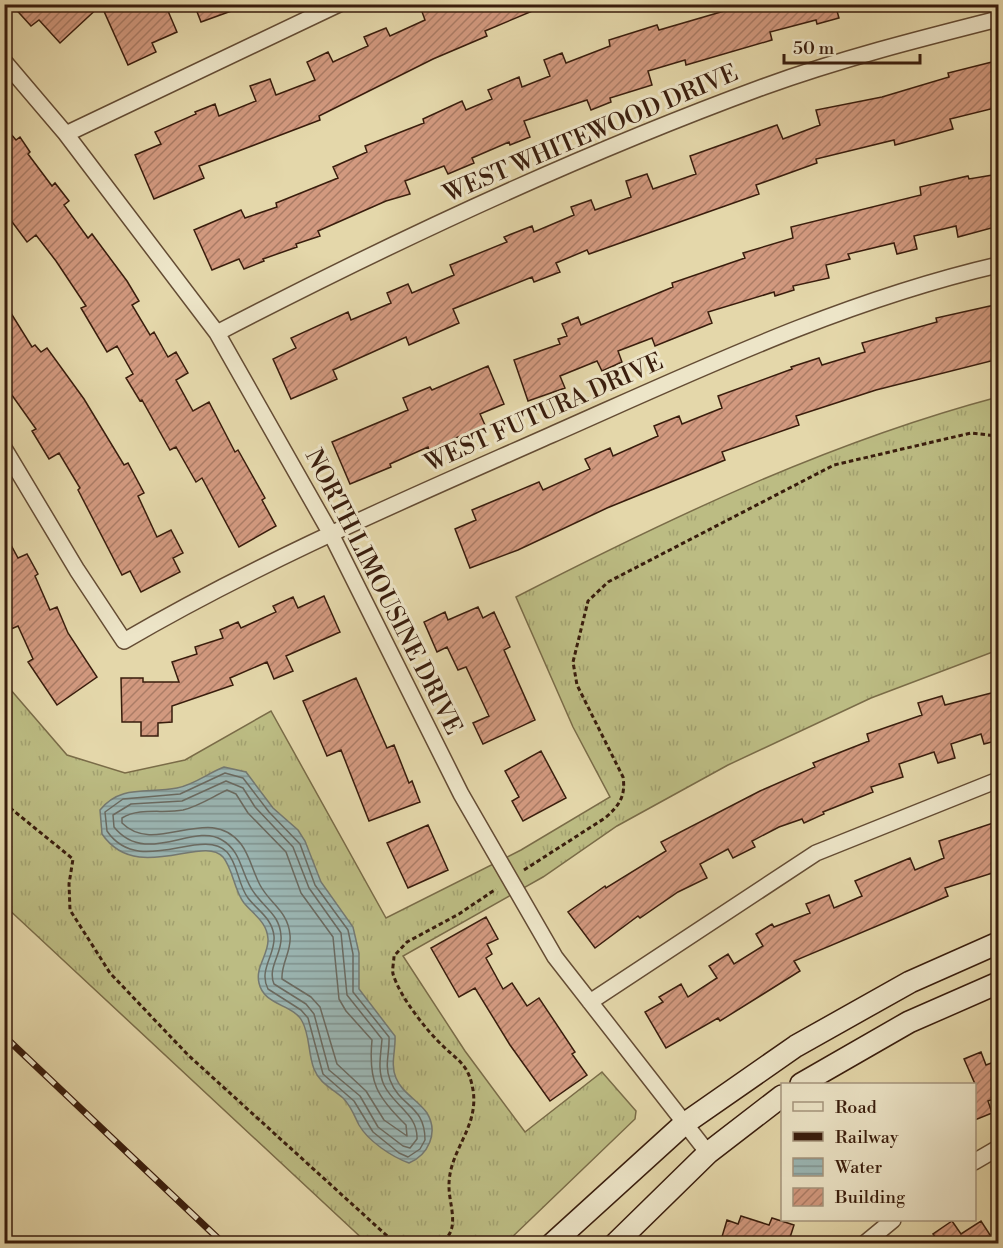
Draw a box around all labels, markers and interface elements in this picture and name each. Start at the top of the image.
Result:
scale bar [784,27,920,65]
text: 50 m [793,37,835,60]
street label: WEST WHITEWOOD DRIVE [438,58,743,210]
street label: WEST FUTURA DRIVE [419,347,668,480]
street label: NORTH LIMOUSINE DRIVE [298,444,468,740]
legend [781,1083,976,1221]
text: Road [835,1096,878,1119]
text: Railway [835,1126,899,1149]
text: Water [834,1156,883,1179]
text: Building [834,1186,906,1209]

